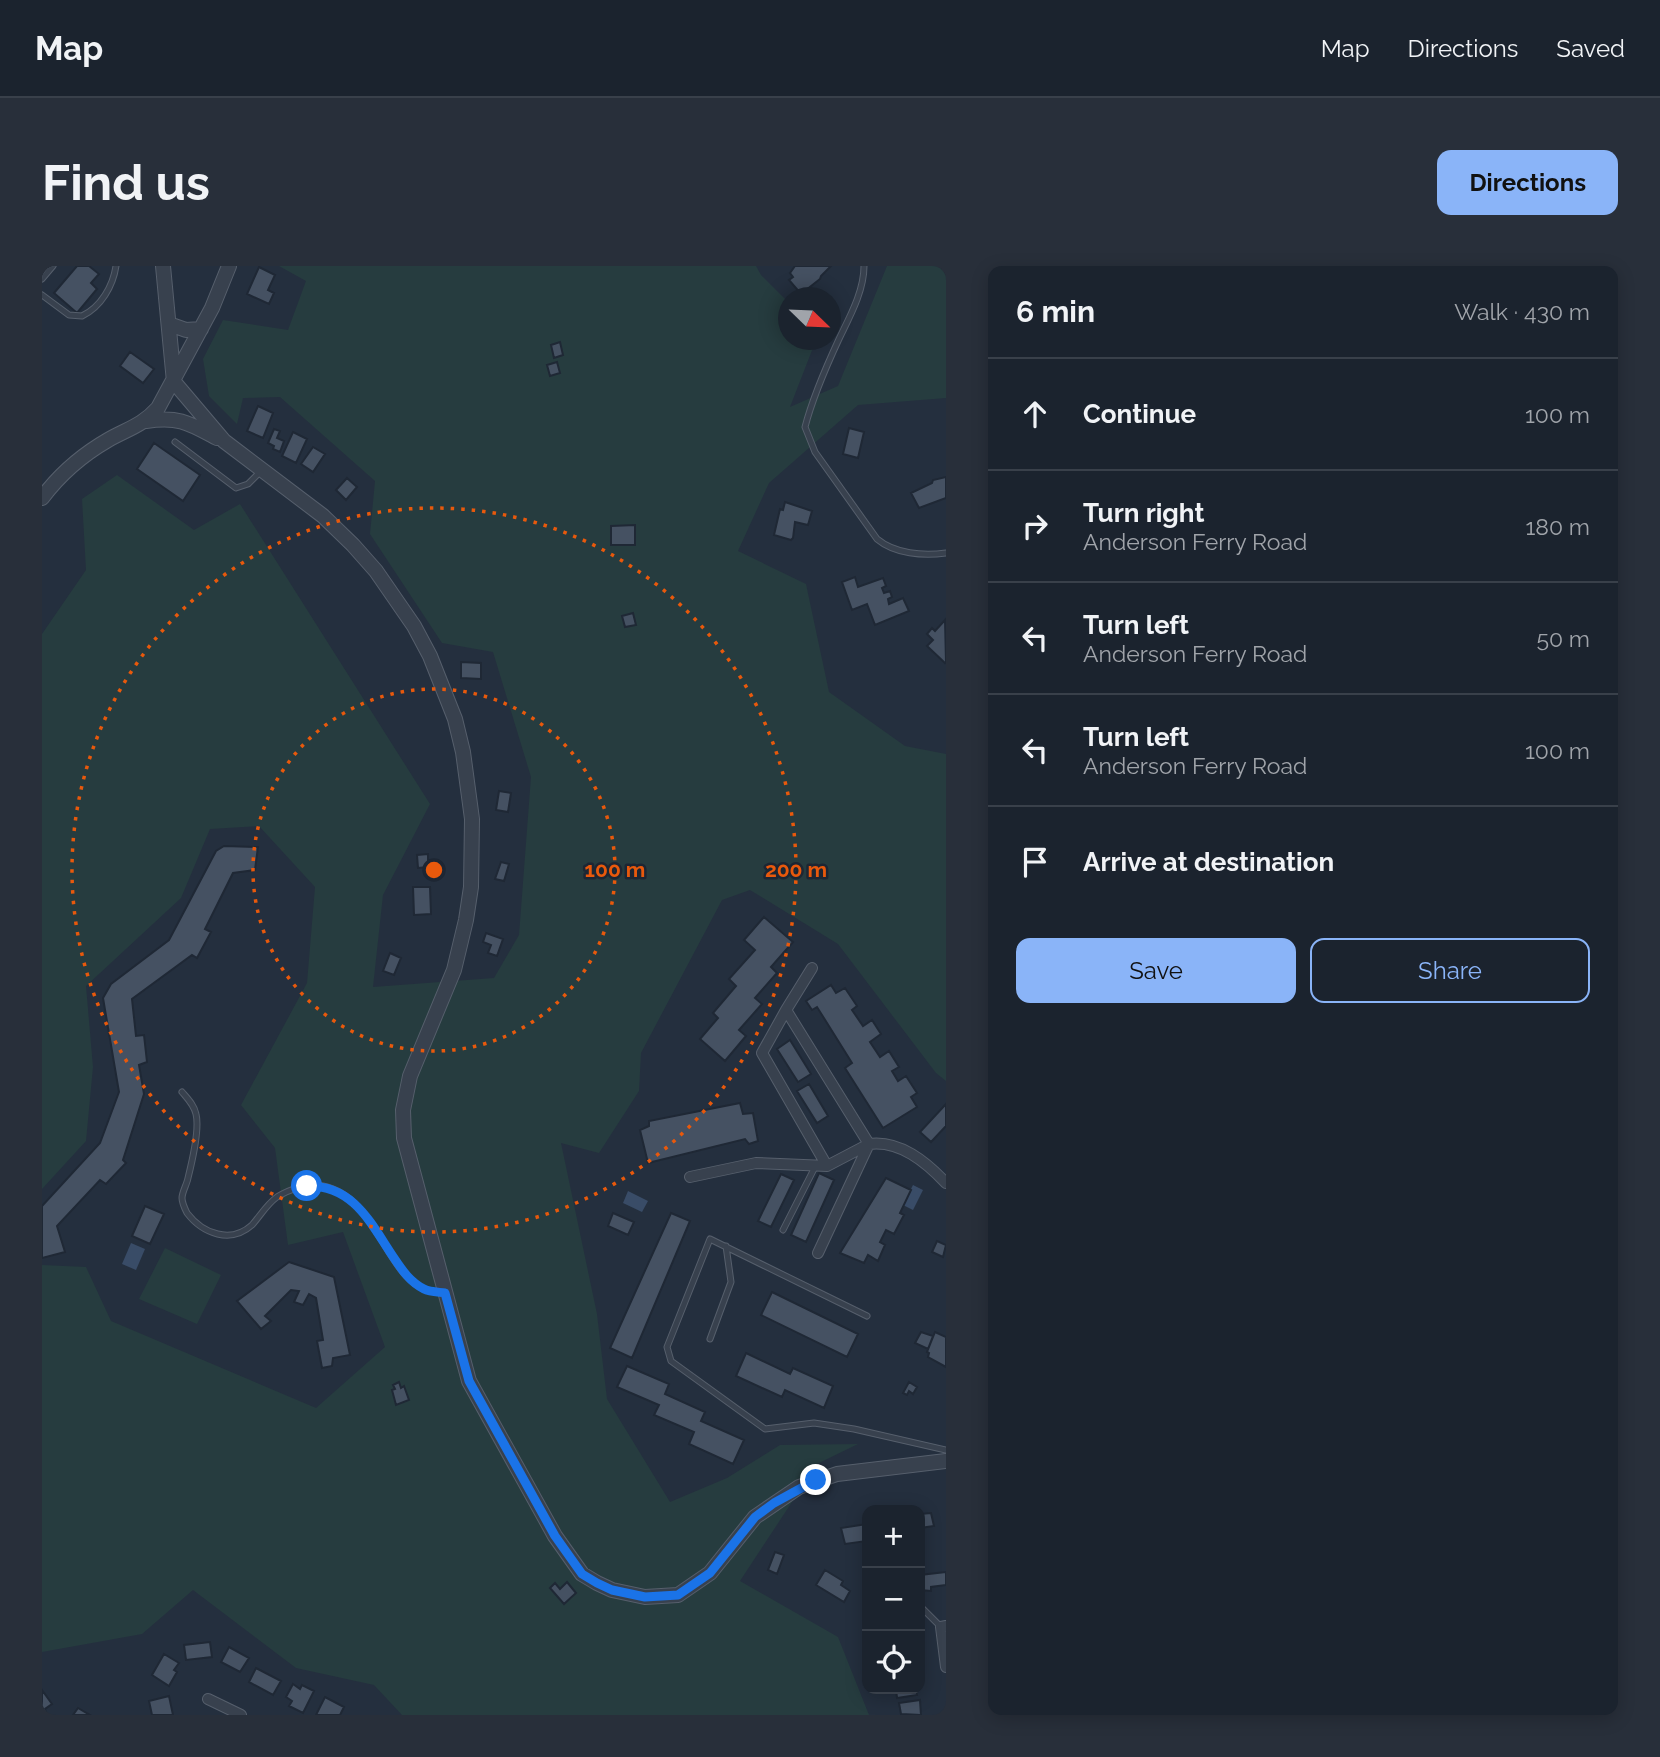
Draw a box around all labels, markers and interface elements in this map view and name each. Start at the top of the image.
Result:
text: Map [35,29,103,68]
text: Map [1321,34,1370,63]
text: Directions [1408,34,1518,63]
text: Saved [1556,34,1625,63]
button: Directions [1437,150,1618,215]
text: Find us [42,154,210,211]
north arrow [778,287,841,350]
text: 6 min [1016,294,1095,329]
text: Walk · 430 m [1454,298,1590,325]
icon: ahead [1016,395,1054,433]
text: Continue [1083,399,1196,429]
text: 100 m [1525,401,1590,428]
text: Turn right [1083,498,1204,528]
icon: right [1016,507,1054,545]
text: 180 m [1525,513,1590,540]
text: Anderson Ferry Road [1083,528,1307,555]
text: Turn left [1083,610,1189,640]
icon: left [1016,619,1054,657]
text: 50 m [1536,625,1590,652]
text: Anderson Ferry Road [1083,640,1307,667]
text: Turn left [1083,722,1189,752]
icon: left [1016,731,1054,769]
text: 100 m [1525,737,1590,764]
text: Anderson Ferry Road [1083,752,1307,779]
icon: arrive [1016,843,1054,881]
text: Arrive at destination [1083,847,1334,877]
text: 100 m [585,857,645,882]
text: 200 m [765,857,827,882]
centre of rings [422,858,446,882]
button: Save [1016,938,1296,1003]
button: Share [1310,938,1590,1003]
route start [291,1170,322,1201]
route end [800,1464,831,1495]
map controls [862,1505,925,1694]
button: + [862,1505,925,1568]
button: − [862,1568,925,1631]
button: locate [862,1631,925,1694]

